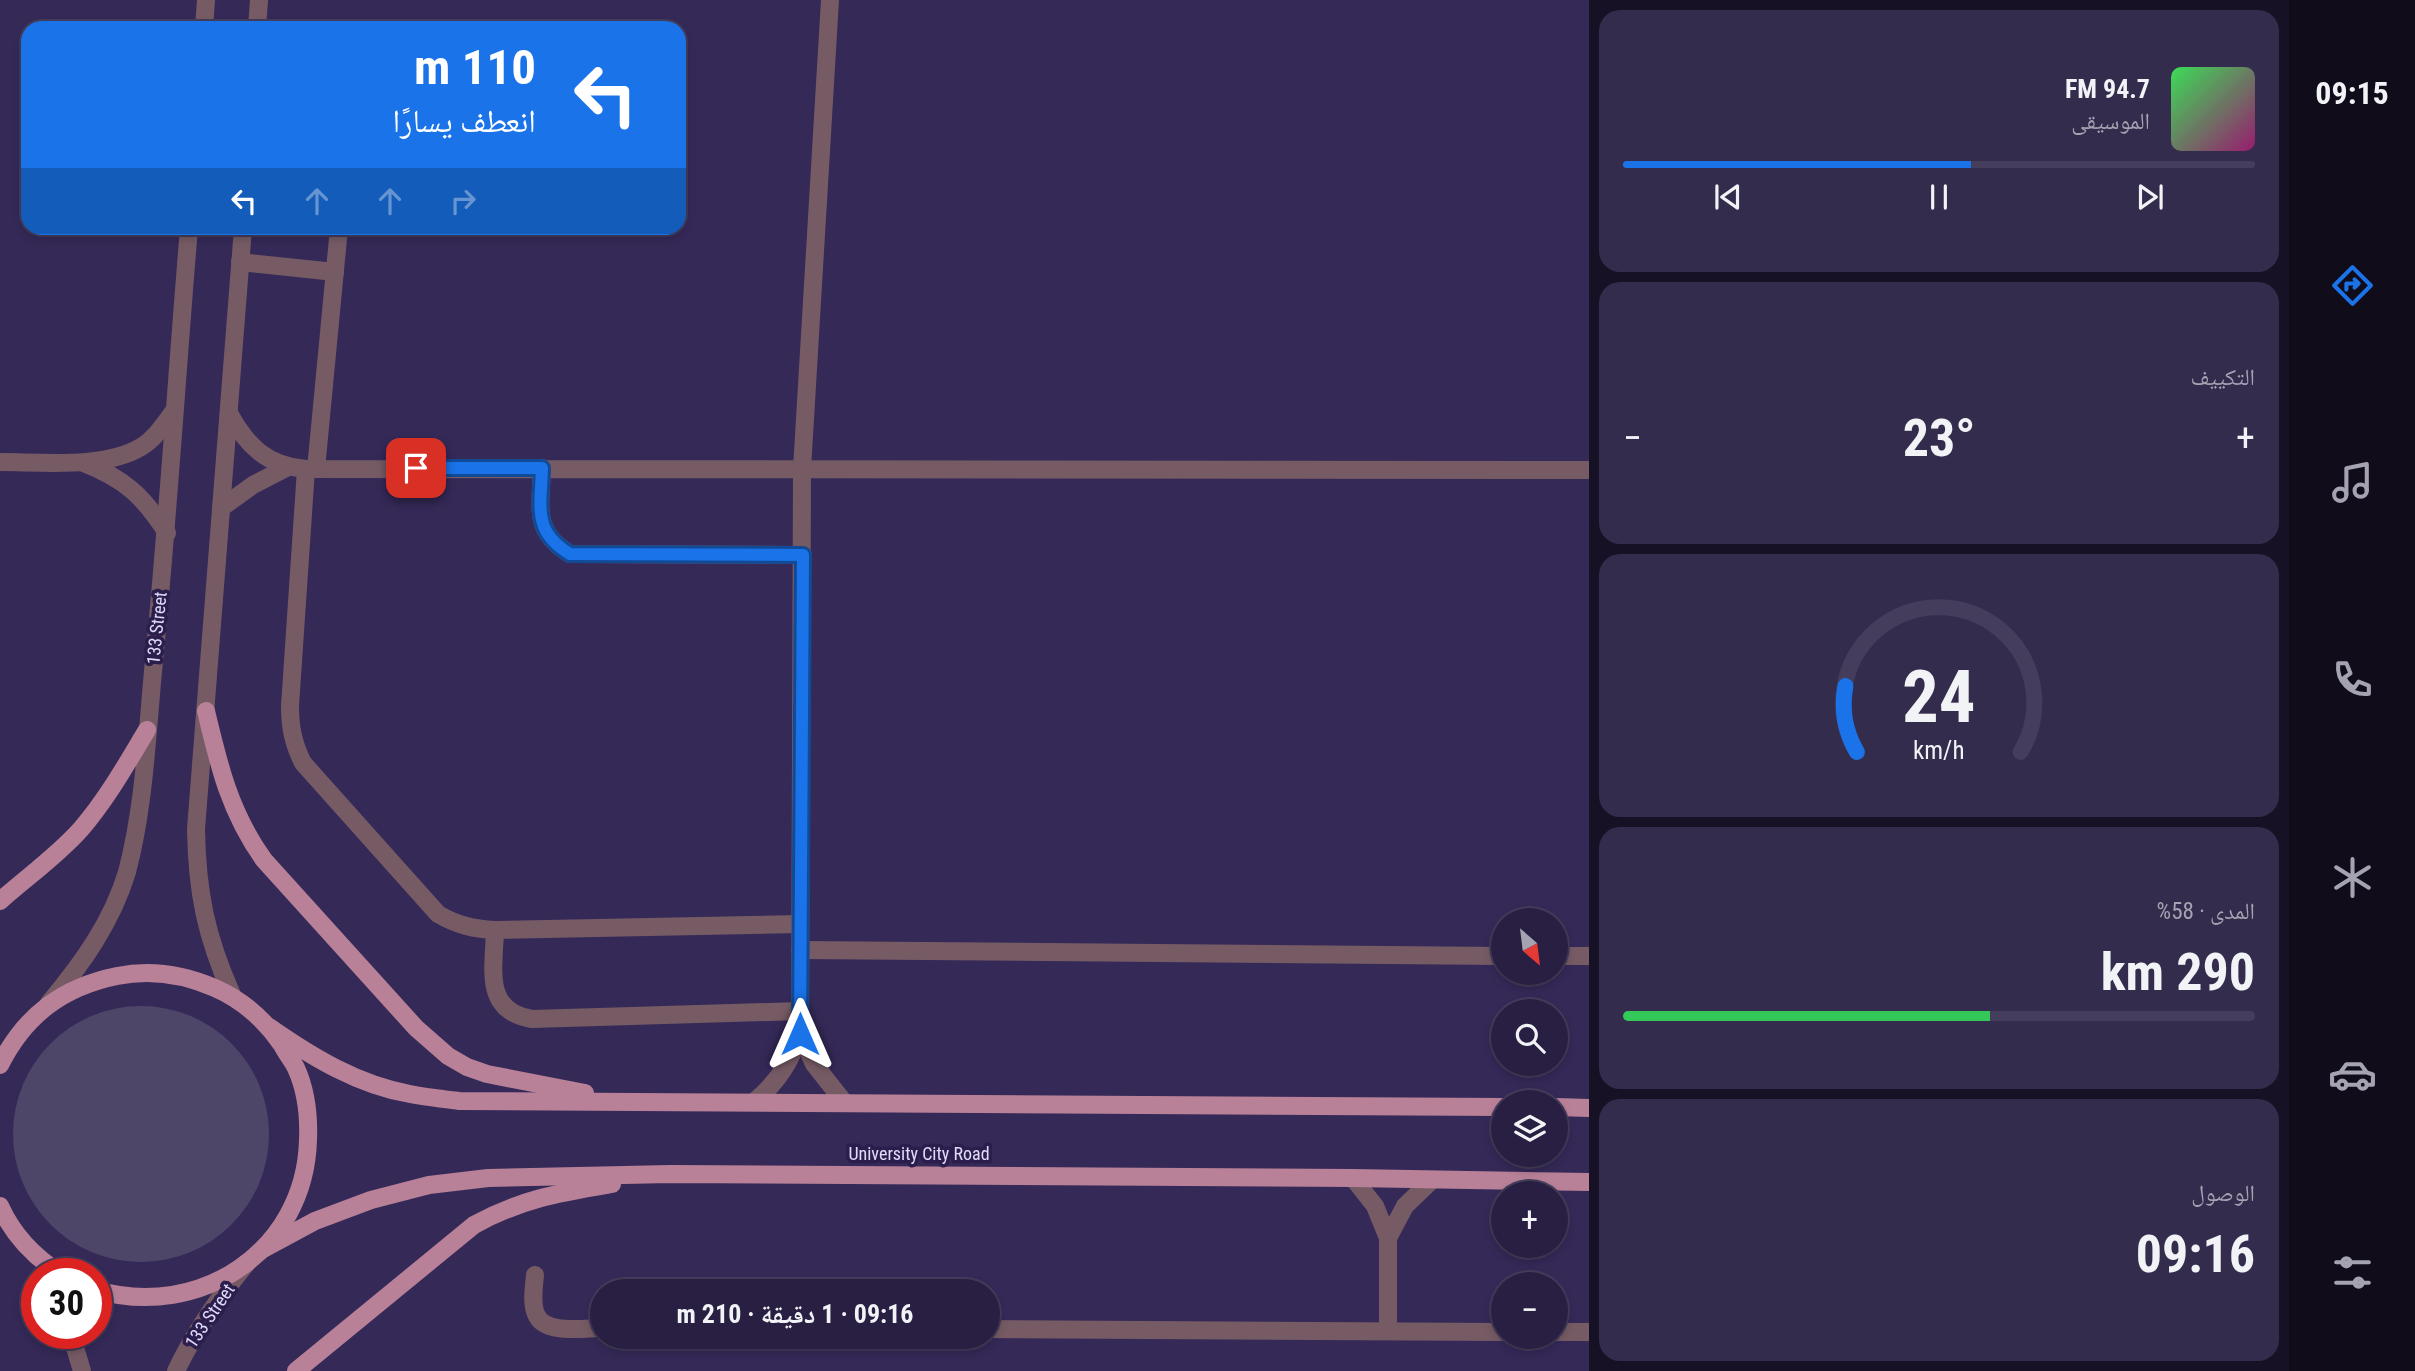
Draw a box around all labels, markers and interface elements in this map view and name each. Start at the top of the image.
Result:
text: 110 m [414,39,536,96]
icon: left [560,49,651,140]
text: 94.7 FM [2065,74,2150,104]
text: 09:15 [2315,74,2389,112]
text: انعطف يسارًا [392,102,536,140]
text: الموسيقى [2071,108,2150,135]
icon: previous [1709,178,1747,216]
icon: pause [1920,178,1958,216]
icon: next [2131,178,2169,216]
icon: left [225,182,263,220]
icon: ahead [298,182,336,220]
icon: ahead [371,182,409,220]
icon: right [444,182,482,220]
icon: directions [2328,261,2377,310]
text: التكييف [2190,364,2255,391]
text: 23° [1903,408,1975,469]
text: − [1623,416,1642,460]
text: + [2236,416,2255,460]
pin [386,438,446,498]
icon: arrive [397,449,435,487]
icon: music [2328,458,2377,507]
street label: 133 Street [142,591,171,665]
text: 24 [1902,654,1976,740]
icon: phone [2328,655,2377,704]
text: km/h [1913,735,1965,764]
icon: climate [2328,853,2377,902]
text: المدى · 58% [2157,898,2255,925]
north arrow [1491,908,1568,985]
map controls [1491,908,1568,1349]
text: 290 km [2101,942,2255,1003]
position arrow [763,997,837,1071]
button: search [1491,999,1568,1076]
icon: car [2328,1050,2377,1099]
button: layers [1491,1090,1568,1167]
street label: University City Road [848,1143,990,1164]
text: الوصول [2191,1180,2255,1207]
button: + [1491,1181,1568,1258]
text: 09:16 [2136,1224,2255,1285]
icon: filters [2328,1248,2377,1297]
speed limit sign: 30 [21,1258,112,1349]
button: − [1491,1272,1568,1349]
street label: 133 Street [180,1280,239,1352]
text: 09:16 · 1 دقيقة · 210 m [677,1299,913,1329]

